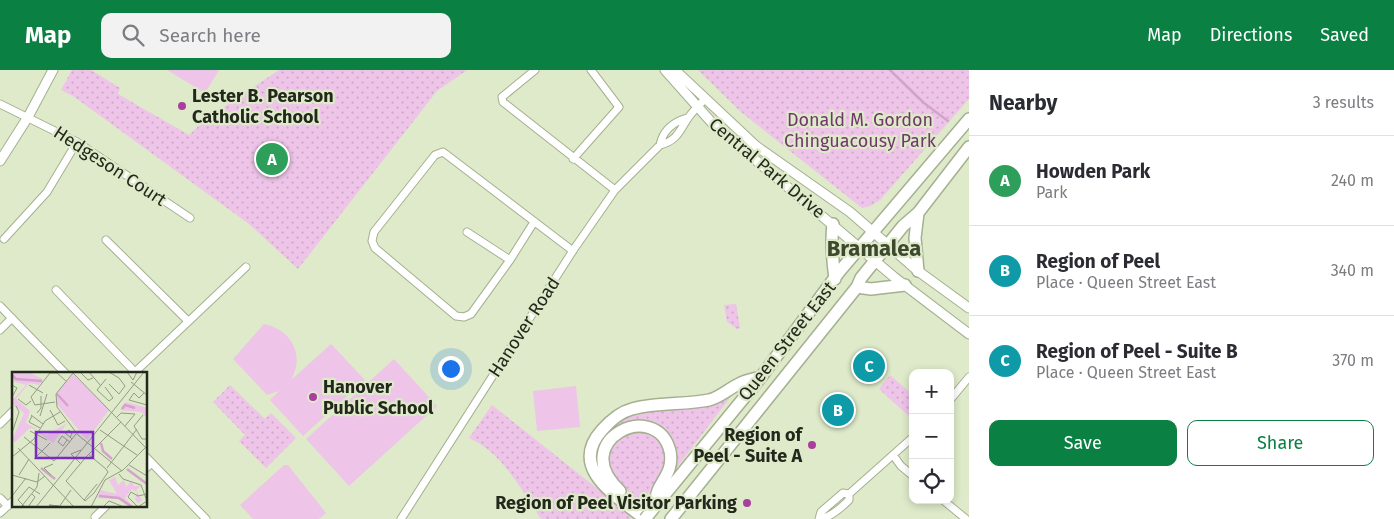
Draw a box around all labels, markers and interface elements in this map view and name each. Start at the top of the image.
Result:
search box [101,13,451,58]
text: Map [25,21,71,49]
icon: search [119,21,147,49]
text: Search here [159,24,261,47]
text: Map [1147,24,1182,46]
text: Directions [1210,24,1292,46]
text: Saved [1320,24,1369,46]
place label: Lester B. Pearson Catholic School [192,85,334,128]
text: Nearby [989,90,1057,116]
text: 3 results [1313,93,1374,112]
marker: Lester B. Pearson Catholic School [176,100,188,112]
park label: Donald M. Gordon Chinguacousy Park [784,109,937,152]
street label: Central Park Drive [704,113,830,223]
street label: Hedgeson Court [49,121,171,211]
pin: A [256,140,288,178]
text: Howden Park [1036,160,1150,183]
text: A [1000,171,1010,190]
text: 240 m [1331,171,1374,190]
text: Park [1036,183,1068,202]
district label: Bramalea [827,235,921,262]
text: Region of Peel [1036,250,1160,273]
text: B [1000,261,1010,280]
text: 340 m [1331,261,1374,280]
street label: Hanover Road [484,273,564,381]
text: Place · Queen Street East [1036,273,1216,292]
street label: Queen Street East [734,277,841,405]
text: Region of Peel - Suite B [1036,340,1238,363]
pin: C [853,347,885,385]
text: C [1000,351,1010,370]
text: 370 m [1332,351,1374,370]
your location [438,356,464,382]
text: Place · Queen Street East [1036,363,1216,382]
map controls [909,369,954,504]
button: + [909,369,954,414]
inset map [12,372,148,506]
place label: Hanover Public School [323,376,434,419]
marker: Hanover Public School [307,391,319,403]
pin: B [822,391,854,429]
button: − [909,414,954,459]
button: Save [989,420,1177,466]
button: Share [1187,420,1374,466]
place label: Region of Peel - Suite A [694,424,804,467]
marker: Region of Peel - Suite A [806,439,818,451]
button: locate [909,459,954,504]
place label: Region of Peel Visitor Parking [495,492,737,514]
marker: Region of Peel Visitor Parking [741,497,753,509]

